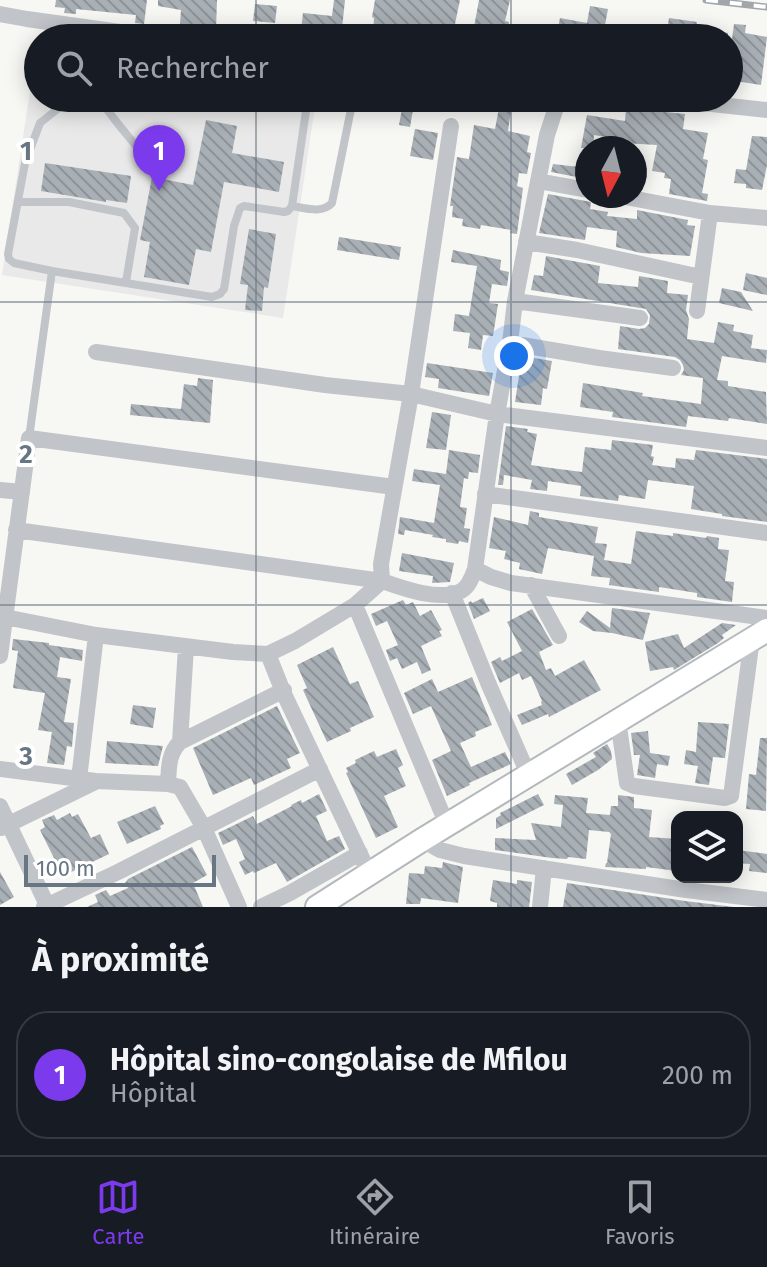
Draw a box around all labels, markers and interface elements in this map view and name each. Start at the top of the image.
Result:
search box [24,24,743,112]
icon: search [52,46,96,90]
text: Rechercher [116,50,269,86]
pin: 1 [133,125,185,191]
text: 1 [20,136,32,167]
north arrow [575,136,647,208]
your location [494,336,534,376]
text: 2 [19,439,33,470]
text: 3 [18,741,33,772]
map controls [671,811,743,883]
button: layers [671,811,743,883]
scale bar [24,851,216,887]
text: 100 m [36,855,95,882]
text: À proximité [32,939,209,980]
text: Hôpital sino-congolaise de Mfilou [110,1042,568,1078]
text: 1 [54,1060,66,1091]
text: 200 m [662,1060,733,1091]
text: Hôpital [110,1078,196,1109]
tab: Carte [92,1175,144,1250]
tab: Itinéraire [329,1175,420,1250]
tab: Favoris [605,1175,675,1250]

